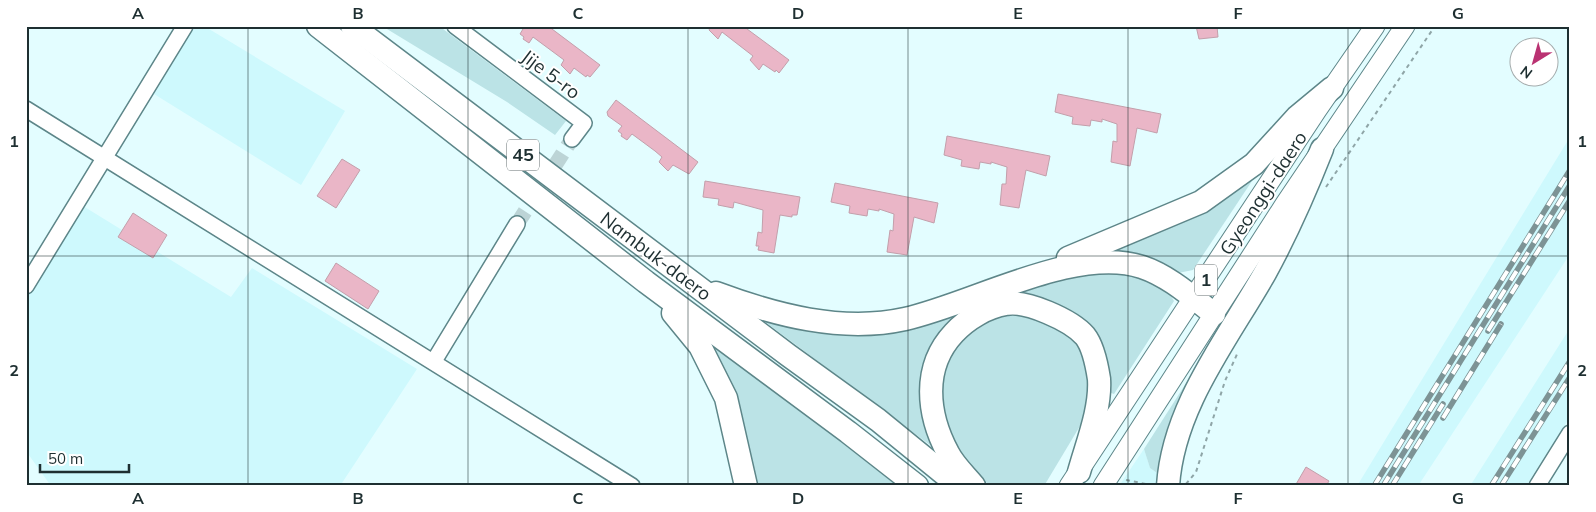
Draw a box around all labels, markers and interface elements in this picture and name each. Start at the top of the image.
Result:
text: A [132,3,144,23]
text: B [352,3,364,23]
text: C [573,3,584,23]
text: D [792,3,804,23]
text: E [1013,3,1023,23]
text: F [1233,3,1243,23]
text: G [1452,3,1464,23]
north arrow [1508,38,1558,88]
street label: Jije 5-ro [517,44,585,104]
text: N [1517,62,1536,83]
street label: Gyeonggi-daero [1214,127,1312,259]
text: 1 [9,131,19,151]
text: 1 [1577,131,1587,151]
road number: 45 [507,140,539,170]
street label: Nambuk-daero [596,206,716,306]
road number: 1 [1195,264,1217,296]
text: 2 [9,360,19,380]
text: 2 [1577,360,1587,380]
scale bar [40,442,129,474]
text: 50 m [48,449,83,468]
text: A [132,488,144,508]
text: B [352,488,364,508]
text: C [573,488,584,508]
text: D [792,488,804,508]
text: E [1013,488,1023,508]
text: F [1233,488,1243,508]
text: G [1452,488,1464,508]

